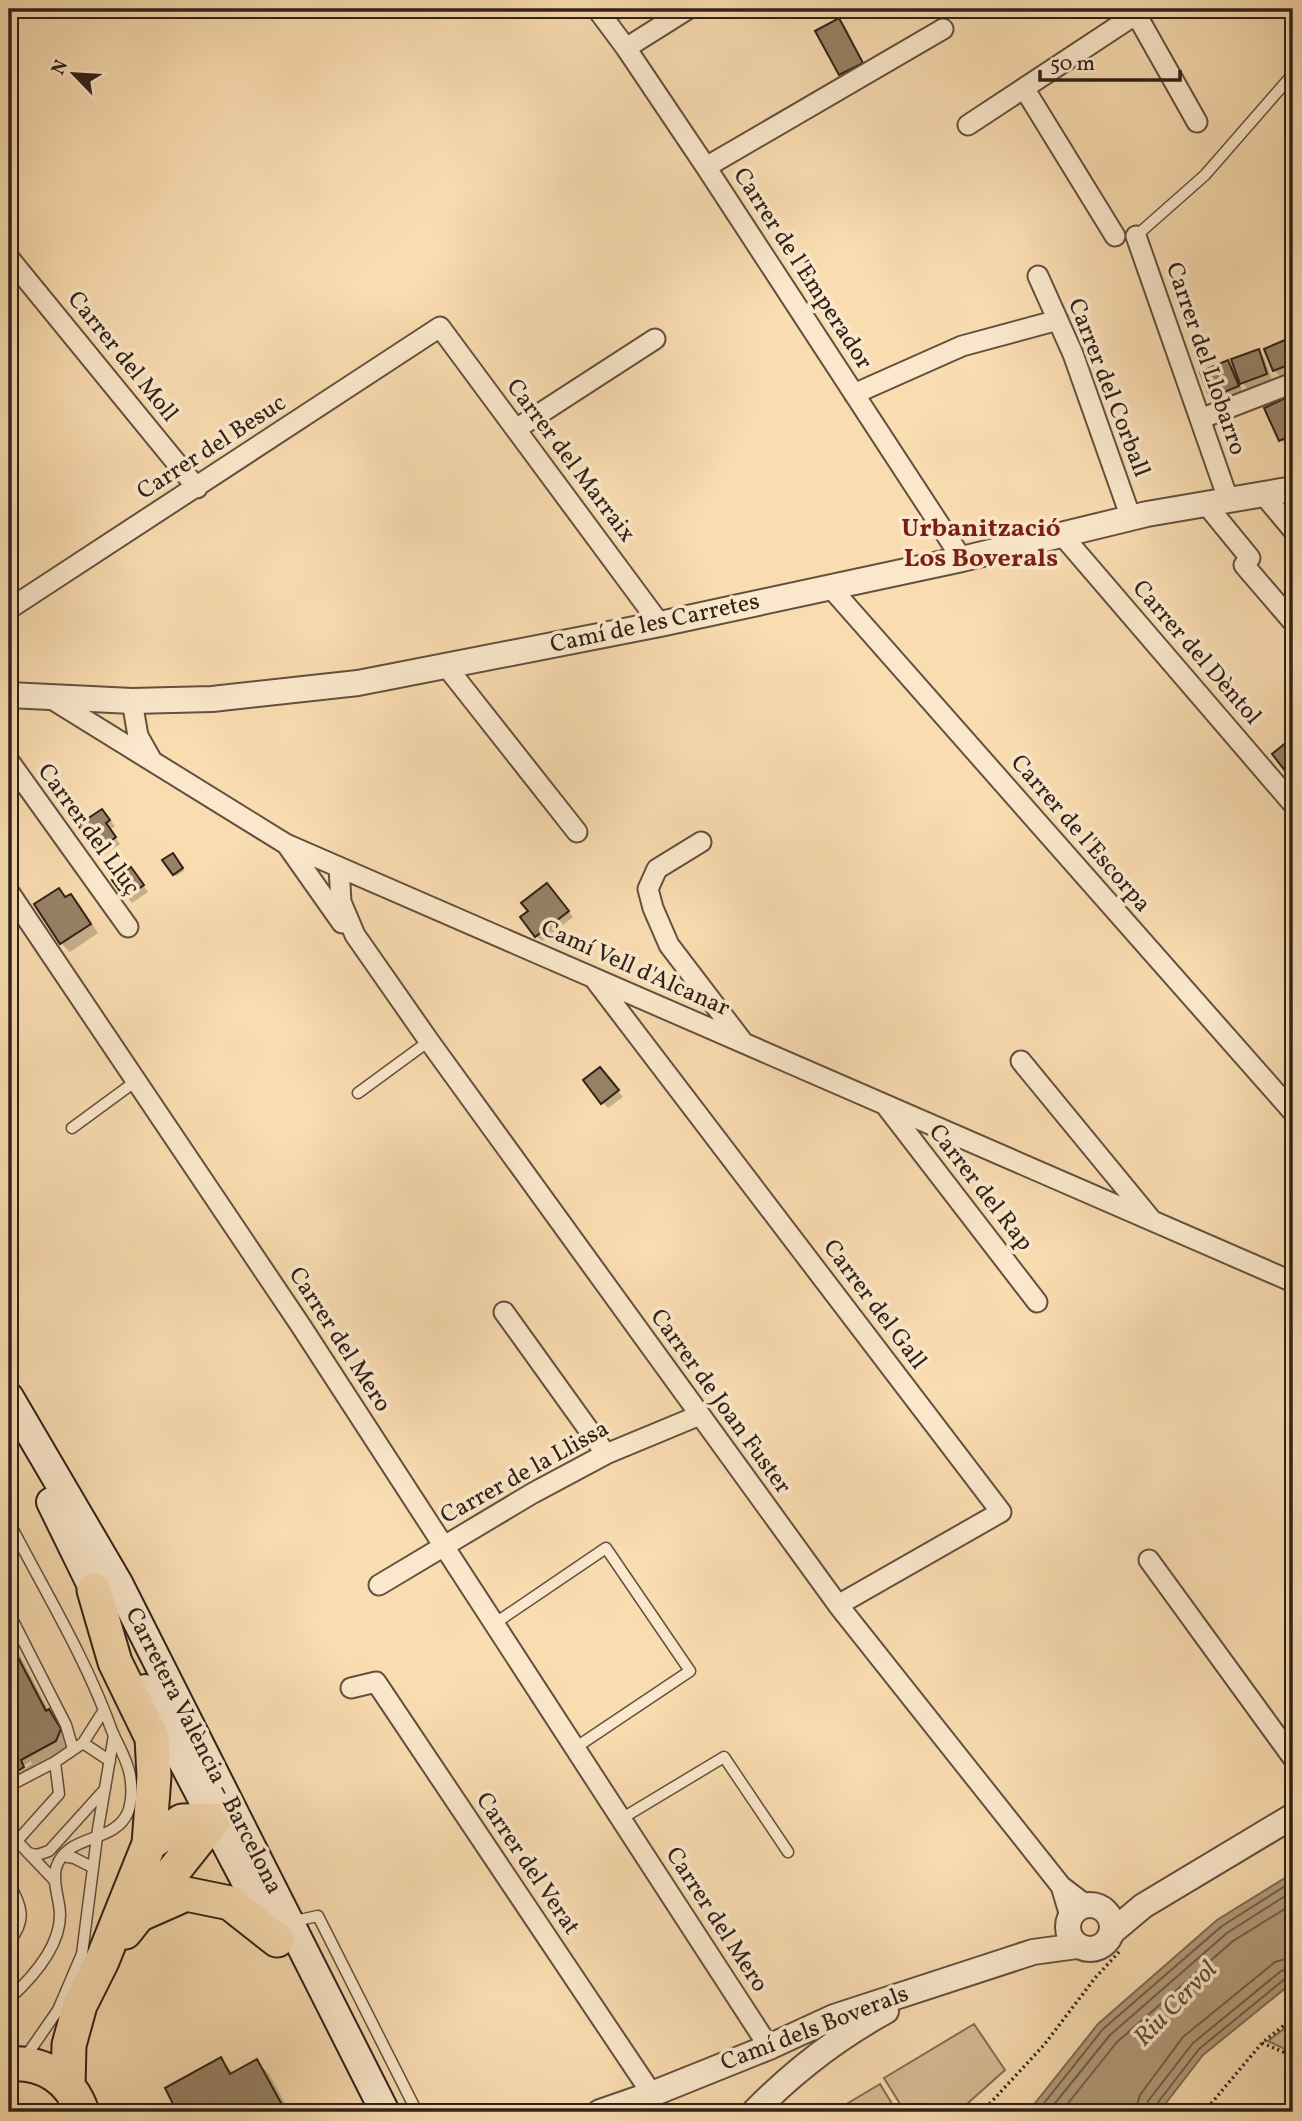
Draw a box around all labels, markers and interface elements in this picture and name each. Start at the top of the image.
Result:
north arrow [38,38,108,108]
scale bar [1040,38,1180,82]
text: 50 m [1050,50,1095,79]
text: N [46,56,75,79]
street label: Carrer de l'Emperador [724,161,880,377]
street label: Carrer del Llobarro [1156,258,1254,460]
street label: Carrer del Moll [59,284,185,430]
street label: Carrer del Corball [1058,294,1158,482]
street label: Carrer del Marraix [497,372,643,550]
street label: Carrer del Besuc [131,387,293,509]
district label: Urbanització Los Boverals [901,511,1061,577]
street label: Carrer del Dèntol [1123,573,1269,733]
street label: Camí de les Carretes [547,585,763,663]
street label: Carrer de l'Escorpa [1002,748,1158,920]
street label: Carrer del Lluç [28,757,148,903]
street label: Camí Vell d'Alcanar [535,912,735,1026]
street label: Carrer del Rap [920,1117,1040,1259]
street label: Carrer del Gall [814,1233,934,1377]
street label: Carrer del Mero [279,1261,399,1419]
street label: Carrer de Joan Fuster [641,1302,799,1502]
street label: Carrer de la Llissa [435,1413,615,1533]
street label: Carretera València - Barcelona [116,1602,290,1900]
street label: Carrer del Verat [467,1786,587,1942]
street label: Carrer del Mero [656,1841,776,1999]
water label: Riu Cervol [1126,1953,1226,2055]
street label: Camí dels Boverals [716,1978,914,2080]

